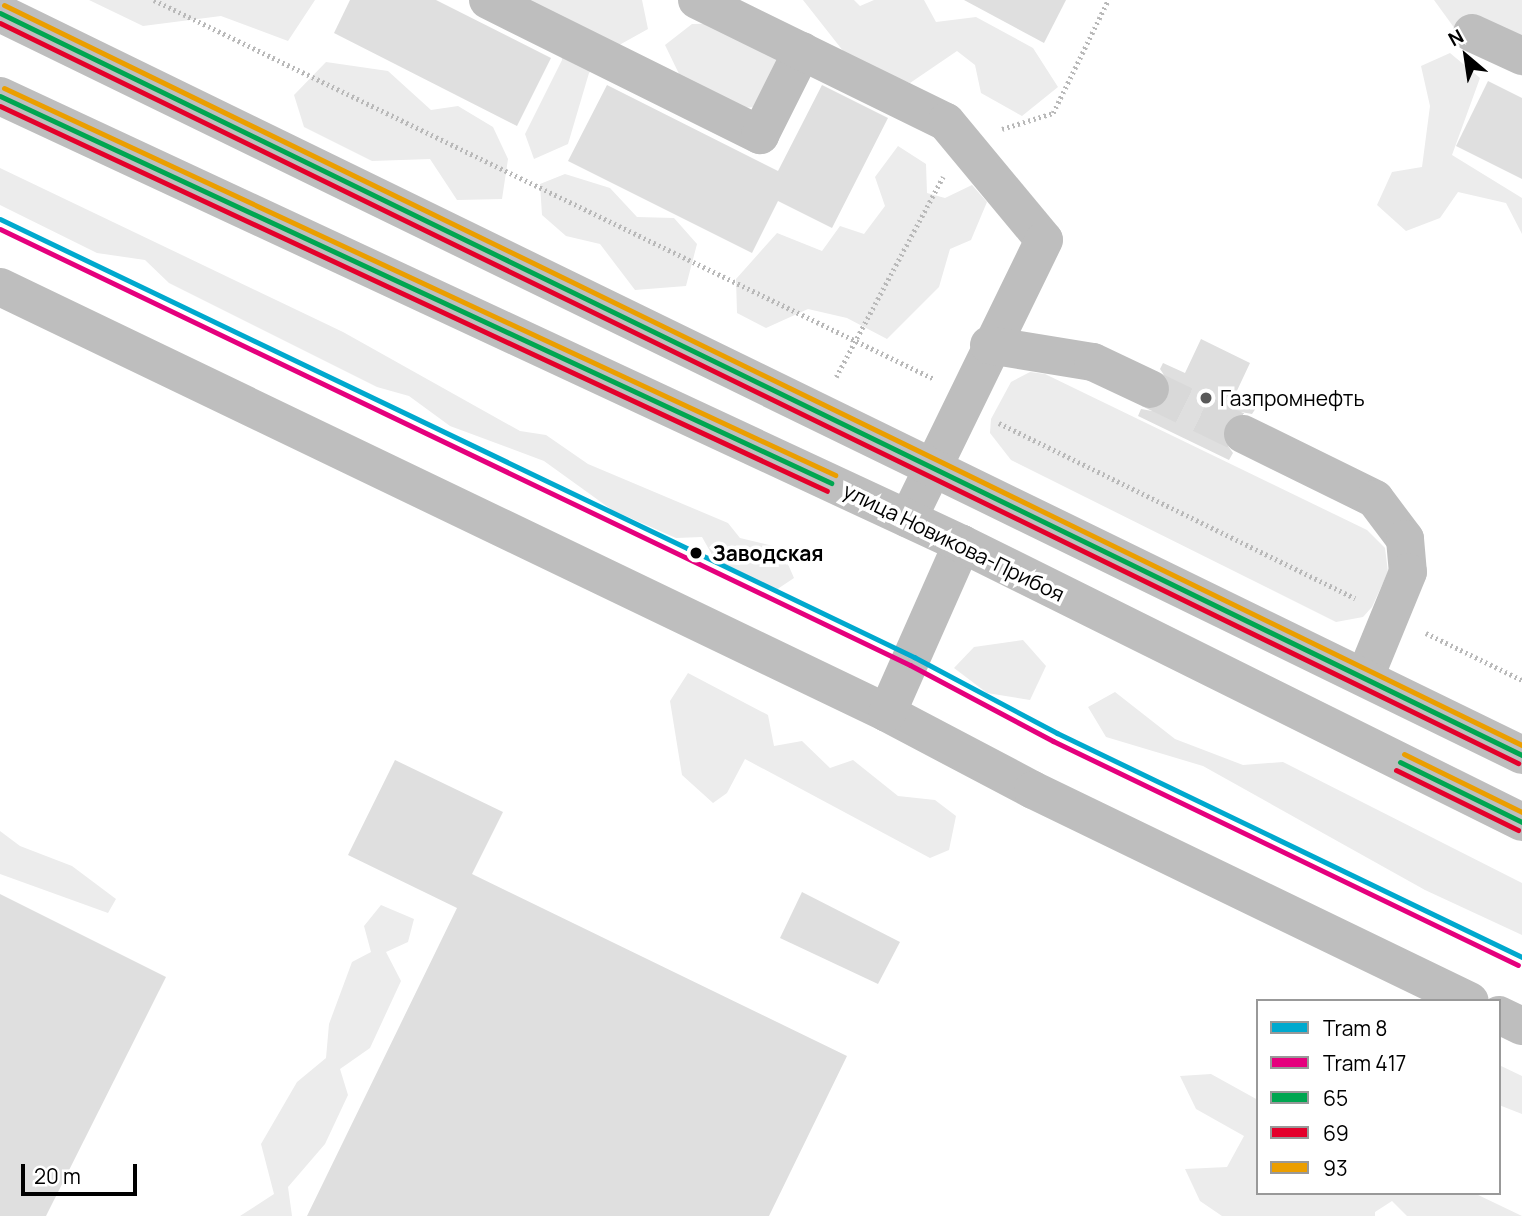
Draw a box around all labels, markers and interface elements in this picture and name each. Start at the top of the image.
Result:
north arrow [1431,21,1501,91]
text: N [1444,23,1468,52]
place label: Газпромнефть [1220,385,1365,411]
marker: Газпромнефть [1198,390,1214,406]
street label: улица Новикова-Прибоя [839,477,1069,607]
place label: Заводская [712,540,823,566]
marker: Заводская [686,543,706,563]
legend [1256,999,1501,1195]
text: Tram 8 [1323,1014,1388,1042]
text: Tram 417 [1323,1049,1406,1077]
text: 65 [1323,1084,1348,1112]
text: 69 [1323,1119,1349,1147]
scale bar [24,1150,140,1194]
text: 93 [1323,1154,1348,1182]
text: 20 m [34,1162,81,1190]

